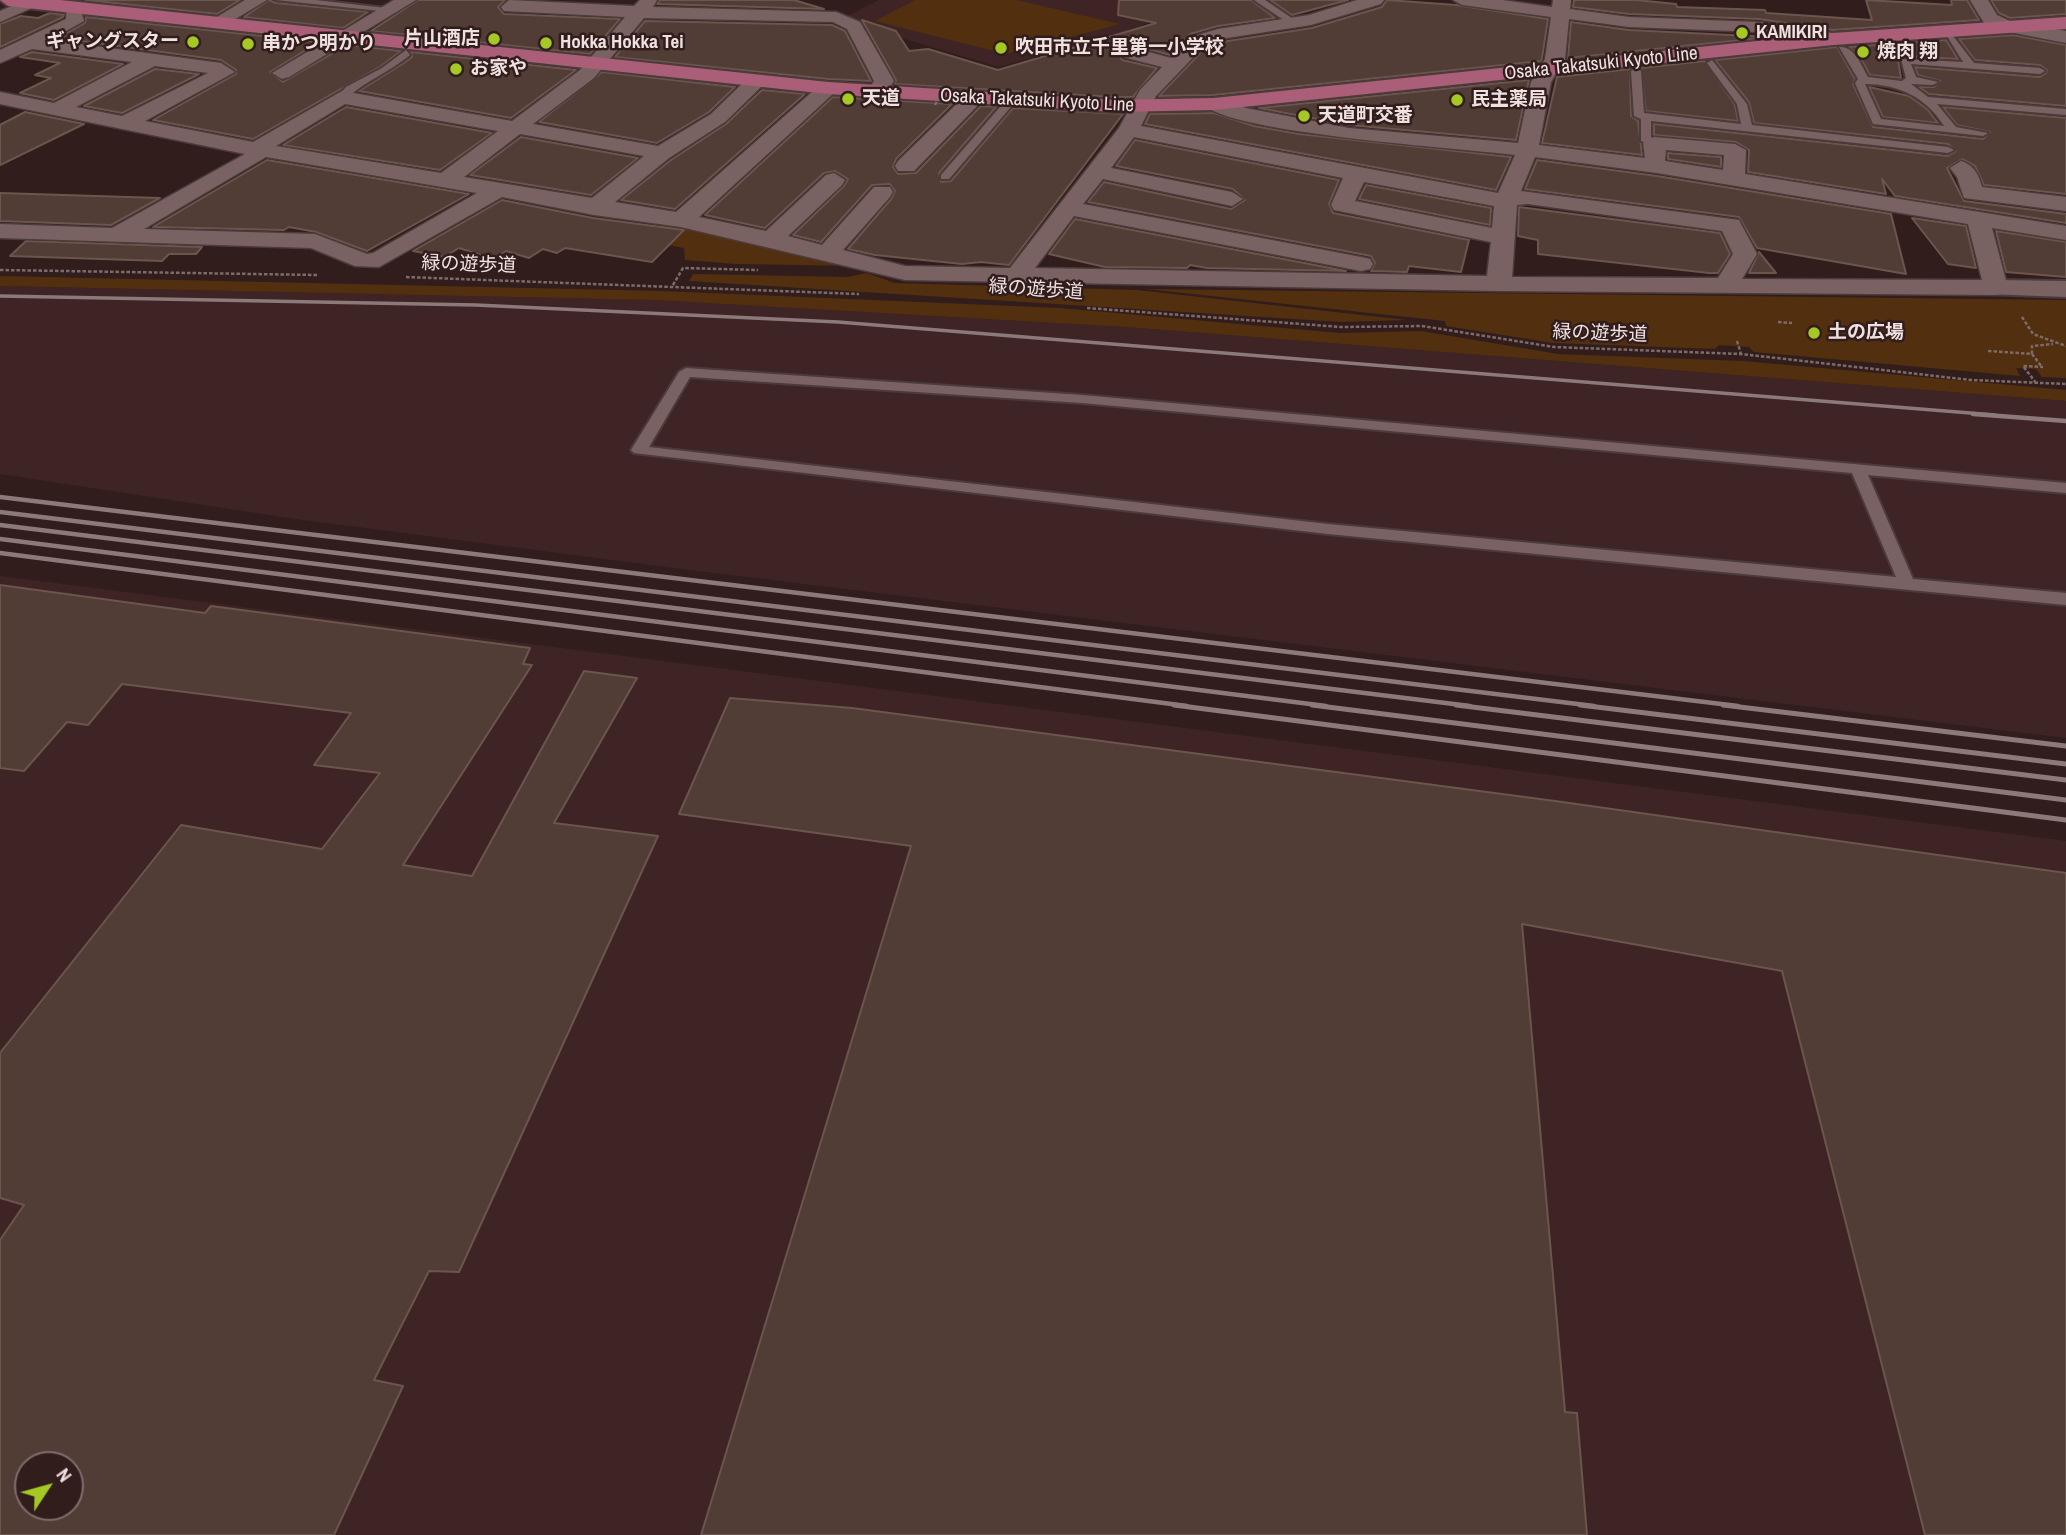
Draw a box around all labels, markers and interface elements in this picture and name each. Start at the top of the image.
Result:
place label: KAMIKIRI [1756,22,1827,44]
marker: KAMIKIRI [1734,25,1750,41]
place label: 片山酒店 [404,28,480,50]
place label: ギャングスター [46,31,179,53]
marker: 片山酒店 [486,31,502,47]
place label: Hokka Hokka Tei [560,32,684,54]
place label: 串かつ明かり [262,33,376,55]
marker: ギャングスター [185,34,201,50]
marker: Hokka Hokka Tei [538,35,554,51]
marker: 串かつ明かり [240,36,256,52]
place label: 吹田市立千里第一小学校 [1015,37,1224,59]
marker: 吹田市立千里第一小学校 [993,40,1009,56]
place label: 焼肉 翔 [1877,41,1938,63]
street label: Osaka Takatsuki Kyoto Line [1503,43,1699,85]
marker: 焼肉 翔 [1855,44,1871,60]
place label: お家や [470,58,527,80]
marker: お家や [448,61,464,77]
street label: Osaka Takatsuki Kyoto Line [939,85,1135,117]
place label: 天道 [862,88,900,110]
place label: 民主薬局 [1471,89,1547,111]
marker: 天道 [840,91,856,107]
marker: 民主薬局 [1449,92,1465,108]
place label: 天道町交番 [1318,105,1413,127]
marker: 天道町交番 [1296,108,1312,124]
street label: 緑の遊歩道 [421,252,517,278]
street label: 緑の遊歩道 [988,275,1084,305]
street label: 緑の遊歩道 [1552,321,1648,347]
place label: 土の広場 [1828,322,1904,344]
marker: 土の広場 [1806,325,1822,341]
north arrow [14,1451,84,1521]
text: N [51,1463,78,1487]

